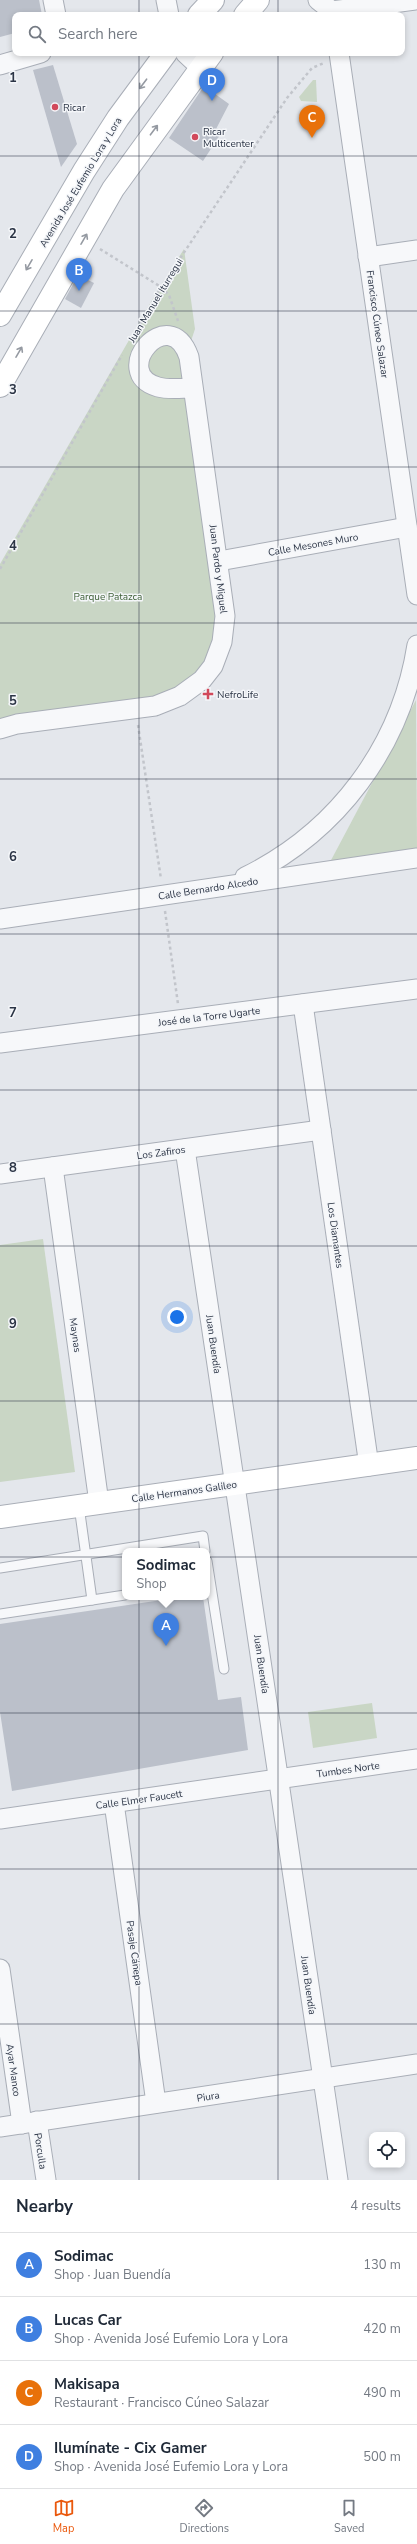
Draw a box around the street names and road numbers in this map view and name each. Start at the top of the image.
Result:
street label: Avenida José Eufemio Lora y Lora [36,115,125,250]
street label: Juan Manuel Iturregui [125,256,187,346]
street label: Francisco Cúneo Salazar [363,269,392,379]
street label: Juan Pardo y Miguel [205,523,230,614]
street label: Calle Mesones Muro [267,530,360,560]
street label: Calle Bernardo Alcedo [157,874,260,904]
street label: José de la Torre Ugarte [156,1004,261,1030]
street label: Los Zafiros [136,1143,187,1163]
street label: Los Diamantes [323,1201,347,1269]
street label: Juan Buendía [202,1313,224,1374]
street label: Maynas [66,1317,84,1353]
street label: Calle Hermanos Galileo [131,1478,238,1506]
street label: Juan Buendía [250,1633,272,1694]
street label: Tumbes Norte [316,1759,381,1781]
street label: Calle Elmer Faucett [95,1787,184,1813]
street label: Pasaje Cánepa [123,1920,146,1987]
street label: Juan Buendía [297,1954,319,2015]
street label: Ayar Manco [2,2043,24,2098]
street label: Piura [196,2088,221,2106]
street label: Porculla [30,2132,50,2170]

